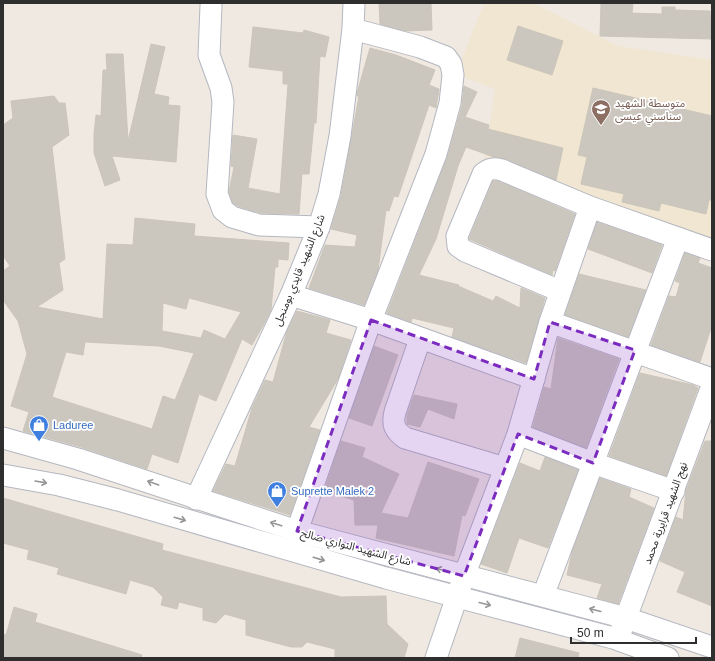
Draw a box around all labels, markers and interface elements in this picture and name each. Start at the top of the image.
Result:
place label: متوسطة الشهيد سناسني عيسى [615,97,685,126]
school or university icon: متوسطة الشهيد سناسني عيسى [590,98,612,126]
street label: شارع الشهيد قايدي بومنجل [271,212,330,329]
shop icon: Laduree [28,414,50,442]
place label: Laduree [53,419,93,431]
street label: نهج الشهيد قرايرية محمد [641,460,691,566]
one-way arrow [35,478,48,486]
one-way arrow [146,479,159,486]
shop icon: Suprette Malek 2 [266,480,288,508]
place label: Suprette Malek 2 [291,485,374,497]
one-way arrow [174,516,187,523]
one-way arrow [270,520,283,527]
street label: شارع الشهيد النواري صالح [299,527,413,571]
one-way arrow [312,556,325,563]
one-way arrow [436,566,449,573]
one-way arrow [478,601,491,608]
one-way arrow [589,605,602,613]
scale bar [571,619,696,645]
text: 50 m [577,626,604,640]

